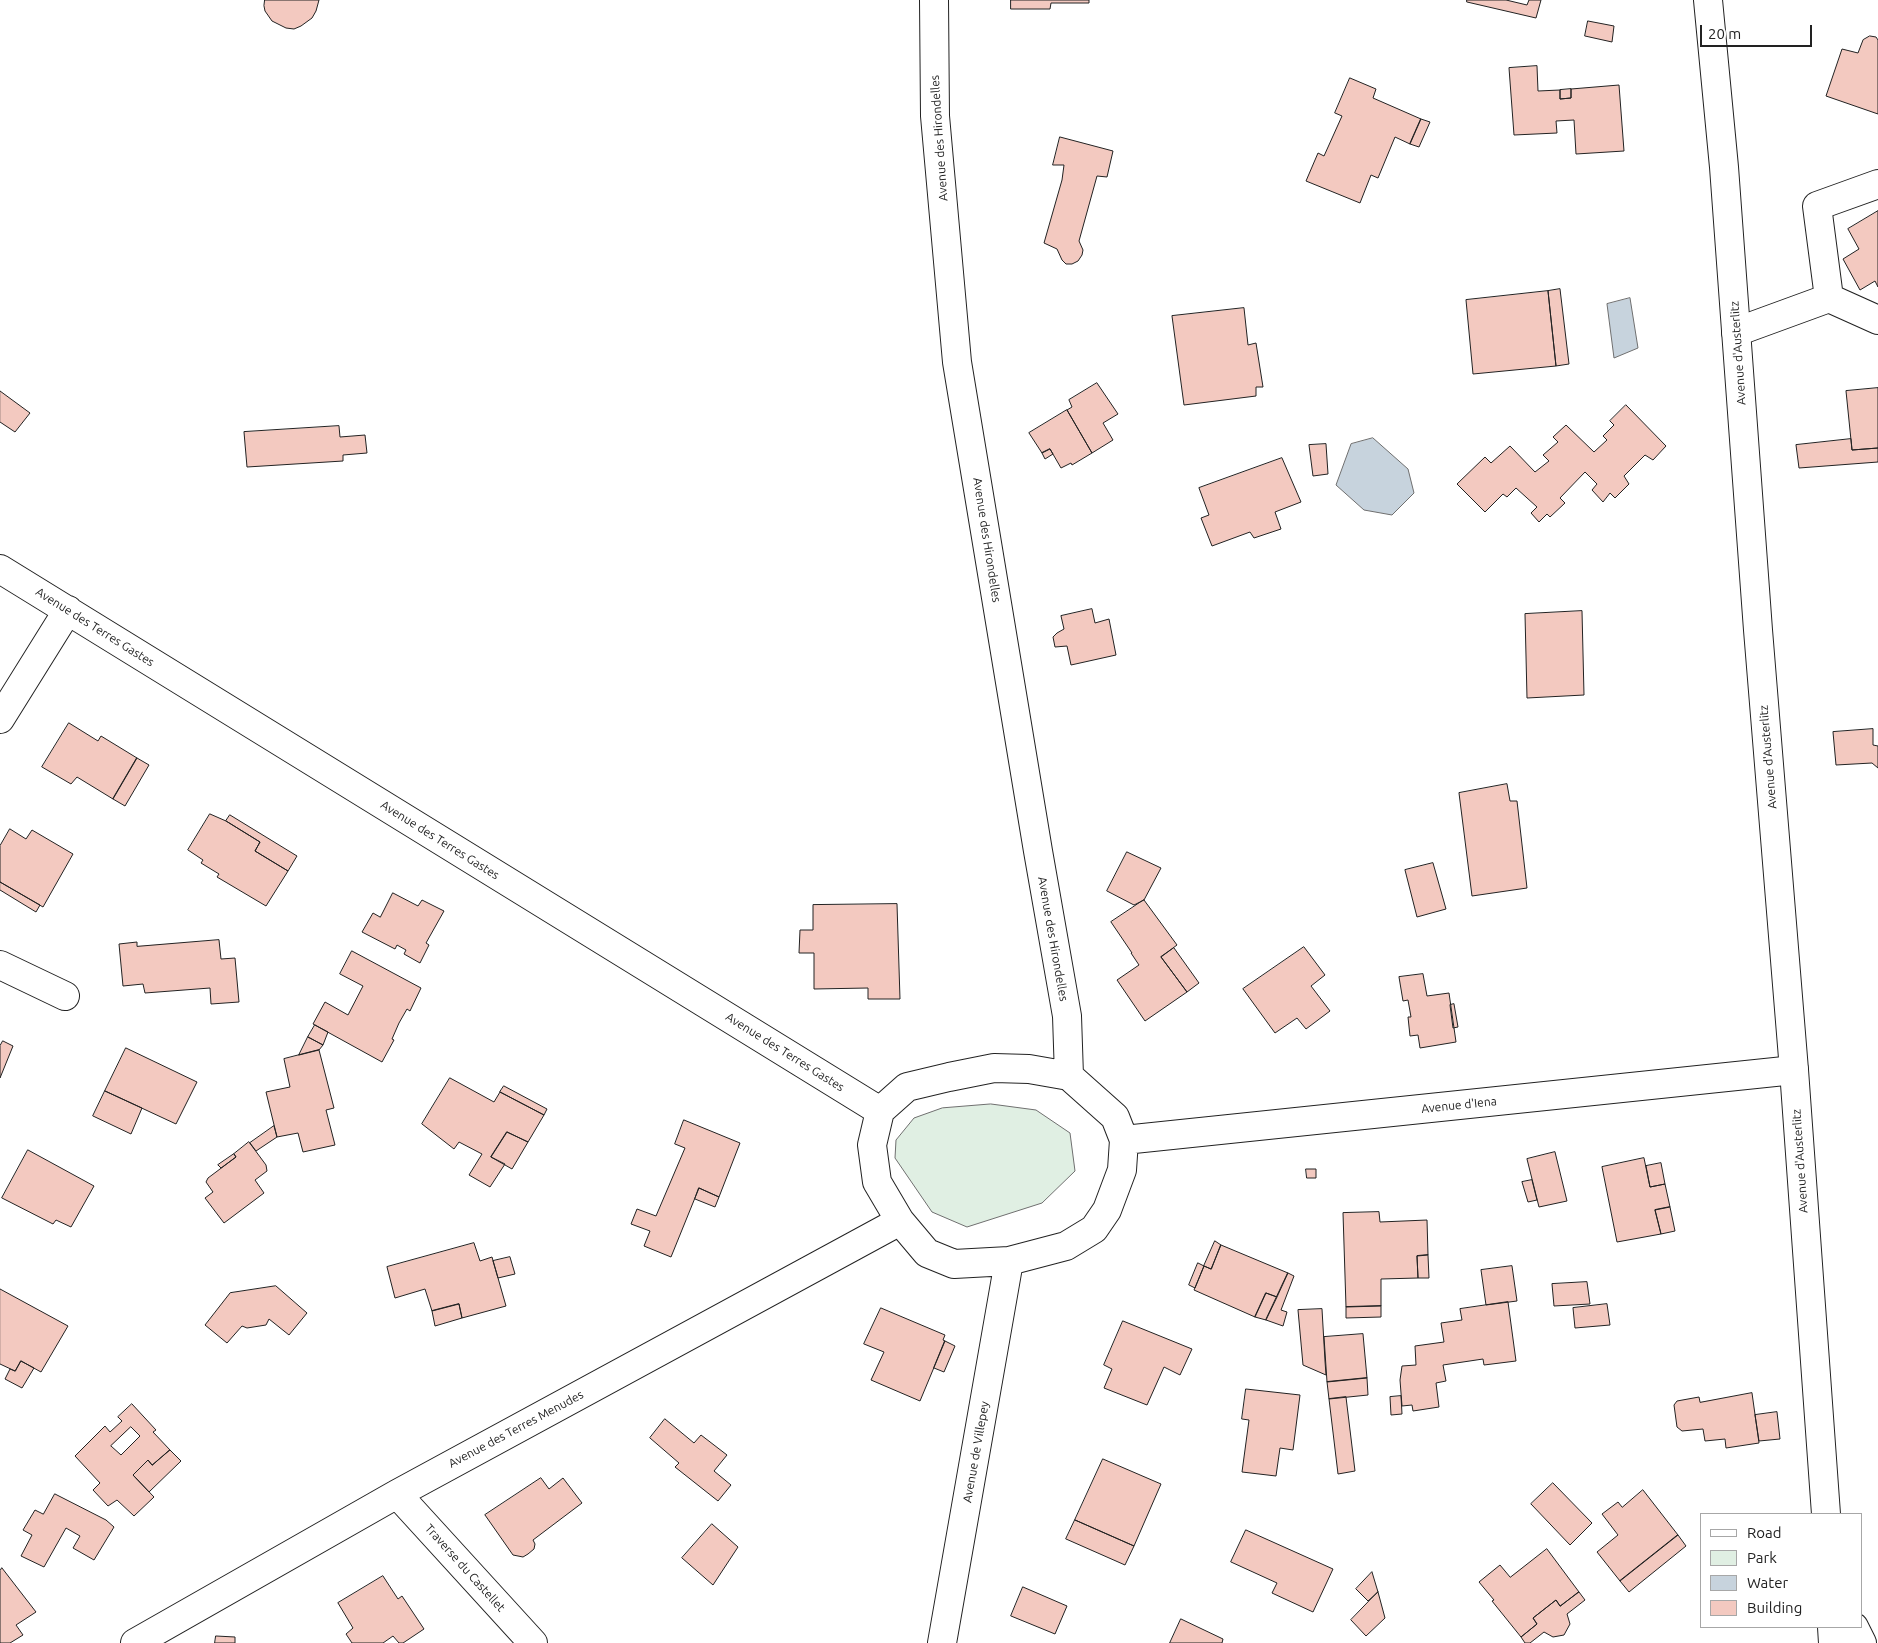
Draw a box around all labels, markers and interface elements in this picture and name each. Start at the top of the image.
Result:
scale bar [1703,15,1816,47]
text: 20 m [1708,25,1741,42]
street label: Avenue des Hirondelles [927,75,951,201]
street label: Avenue d'Austerlitz [1727,300,1749,406]
street label: Avenue des Hirondelles [970,477,1004,603]
street label: Avenue des Terres Gastes [33,585,157,669]
street label: Avenue d'Austerlitz [1756,704,1780,810]
street label: Avenue des Terres Gastes [378,798,502,882]
street label: Avenue des Hirondelles [1035,876,1071,1002]
street label: Avenue des Terres Gastes [723,1010,847,1094]
street label: Avenue d'Iena [1421,1094,1497,1116]
street label: Avenue d'Austerlitz [1789,1108,1811,1214]
street label: Avenue des Terres Menudes [446,1387,586,1471]
street label: Avenue de Villepey [960,1400,992,1504]
legend [1700,1513,1863,1628]
street label: Traverse du Castellet [422,1521,508,1615]
text: Road [1747,1524,1782,1541]
text: Park [1747,1549,1777,1566]
text: Water [1747,1574,1788,1591]
text: Building [1747,1599,1802,1616]

